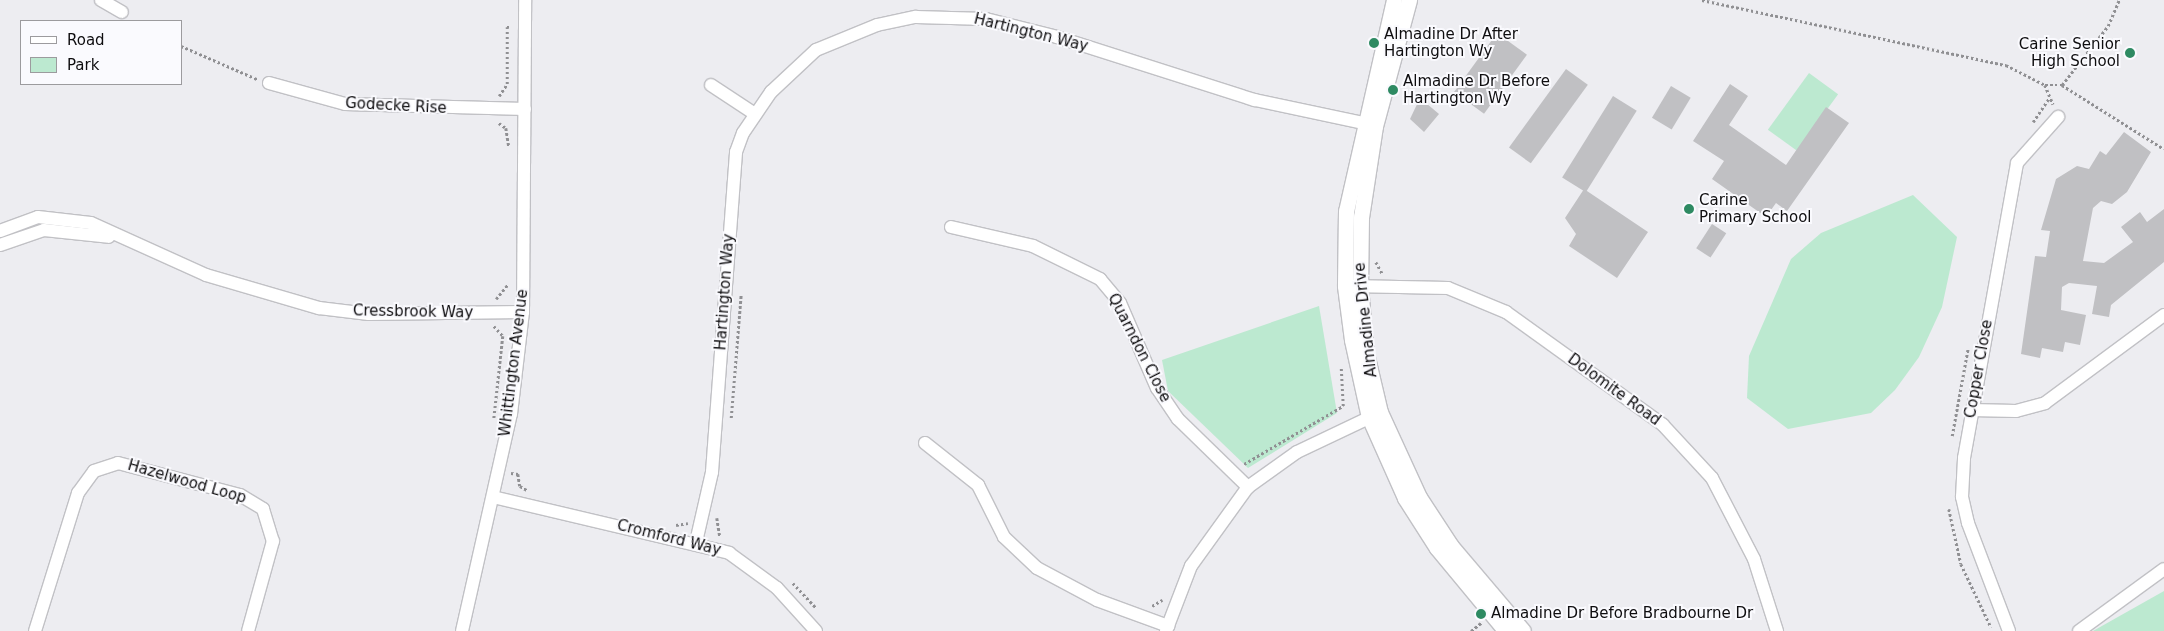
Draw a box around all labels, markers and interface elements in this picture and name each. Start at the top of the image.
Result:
street label: Hartington Way [972,10,1090,56]
legend [20,20,182,85]
place label: Almadine Dr After Hartington Wy [1384,25,1518,60]
text: Road [67,31,105,49]
place label: Carine Senior High School [2019,35,2120,70]
marker: Almadine Dr After Hartington Wy [1368,37,1380,49]
marker: Carine Senior High School [2124,47,2136,59]
text: Park [67,56,99,74]
place label: Almadine Dr Before Hartington Wy [1403,72,1550,107]
marker: Almadine Dr Before Hartington Wy [1387,84,1399,96]
street label: Godecke Rise [345,94,447,118]
place label: Carine Primary School [1699,191,1812,226]
marker: Carine Primary School [1683,203,1695,215]
street label: Hartington Way [712,233,738,351]
street label: Almadine Drive [1351,262,1381,378]
street label: Whittington Avenue [496,288,532,438]
street label: Quarndon Close [1104,291,1174,405]
street label: Cressbrook Way [353,302,473,322]
street label: Copper Close [1961,318,1997,420]
street label: Dolomite Road [1564,350,1664,430]
street label: Hazelwood Loop [126,456,248,508]
street label: Cromford Way [615,516,723,560]
place label: Almadine Dr Before Bradbourne Dr [1491,605,1753,623]
marker: Almadine Dr Before Bradbourne Dr [1475,608,1487,620]

